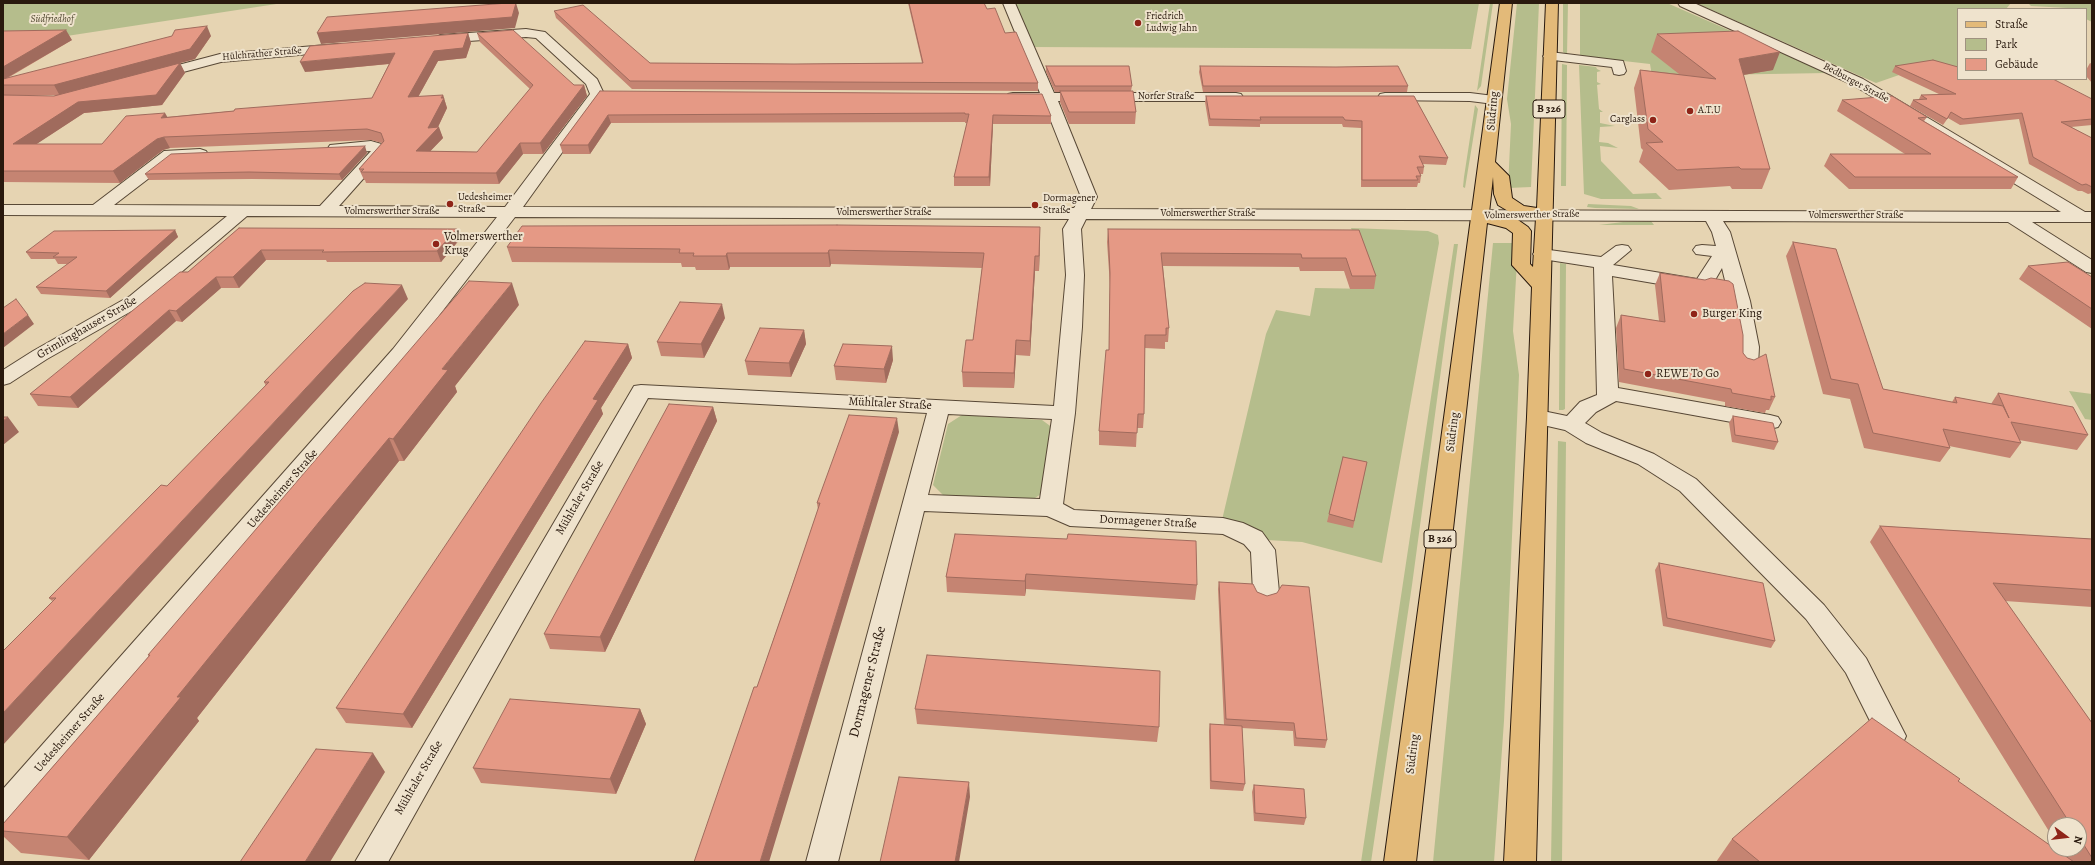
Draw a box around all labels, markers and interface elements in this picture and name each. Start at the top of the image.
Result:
legend [1957,8,2087,80]
place label: Friedrich Ludwig Jahn [1146,11,1197,34]
park label: Südfriedhof [31,14,73,26]
text: Straße [1995,16,2028,32]
marker: Friedrich Ludwig Jahn [1133,18,1143,28]
text: Park [1995,36,2018,52]
street label: Hülchrather Straße [222,45,302,63]
text: Gebäude [1995,56,2038,72]
street label: Bedburger Straße [1821,61,1891,105]
street label: Norfer Straße [1138,91,1194,103]
street label: Südring [1484,91,1502,131]
road number: B 326 [1533,100,1565,118]
place label: A.T.U [1698,105,1721,117]
marker: A.T.U [1685,106,1695,116]
place label: Carglass [1610,114,1645,126]
marker: Carglass [1648,115,1658,125]
place label: Uedesheimer Straße [458,192,512,216]
place label: Dormagener Straße [1043,193,1095,216]
marker: Uedesheimer Straße [445,199,455,209]
marker: Dormagener Straße [1030,200,1040,210]
street label: Volmerswerther Straße [345,206,439,218]
street label: Volmerswerther Straße [837,207,931,219]
street label: Volmerswerther Straße [1161,208,1255,220]
street label: Volmerswerther Straße [1484,208,1580,222]
street label: Volmerswerther Straße [1809,210,1903,222]
place label: Volmerswerther Krug [444,230,523,258]
marker: Volmerswerther Krug [431,239,441,249]
street label: Grimlinghauser Straße [34,293,140,363]
place label: Burger King [1702,307,1762,321]
marker: Burger King [1689,309,1699,319]
place label: REWE To Go [1656,367,1719,381]
marker: REWE To Go [1643,369,1653,379]
street label: Mühltaler Straße [848,395,932,413]
street label: Südring [1443,411,1463,453]
street label: Uedesheimer Straße [245,446,321,532]
street label: Mühltaler Straße [553,458,607,538]
street label: Dormagener Straße [1099,512,1197,532]
road number: B 326 [1424,530,1456,548]
street label: Dormagener Straße [846,625,890,739]
street label: Uedesheimer Straße [32,690,108,776]
street label: Südring [1403,733,1423,775]
street label: Mühltaler Straße [392,738,446,818]
north arrow [2047,817,2087,857]
text: N [2070,834,2086,846]

